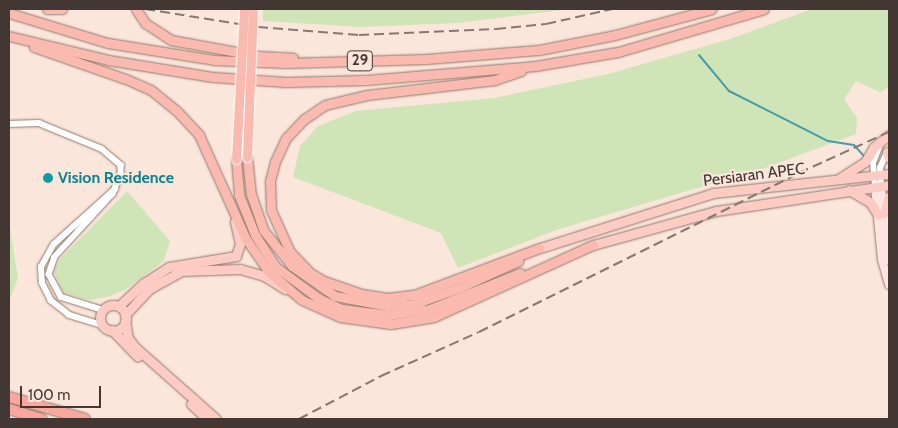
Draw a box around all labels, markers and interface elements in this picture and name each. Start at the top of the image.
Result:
road number: 29 [346,48,374,74]
street label: Persiaran APEC [702,159,806,191]
place label: Vision Residence [58,168,174,188]
marker: Vision Residence [42,172,54,184]
scale bar [22,376,104,408]
text: 100 m [28,386,70,404]

